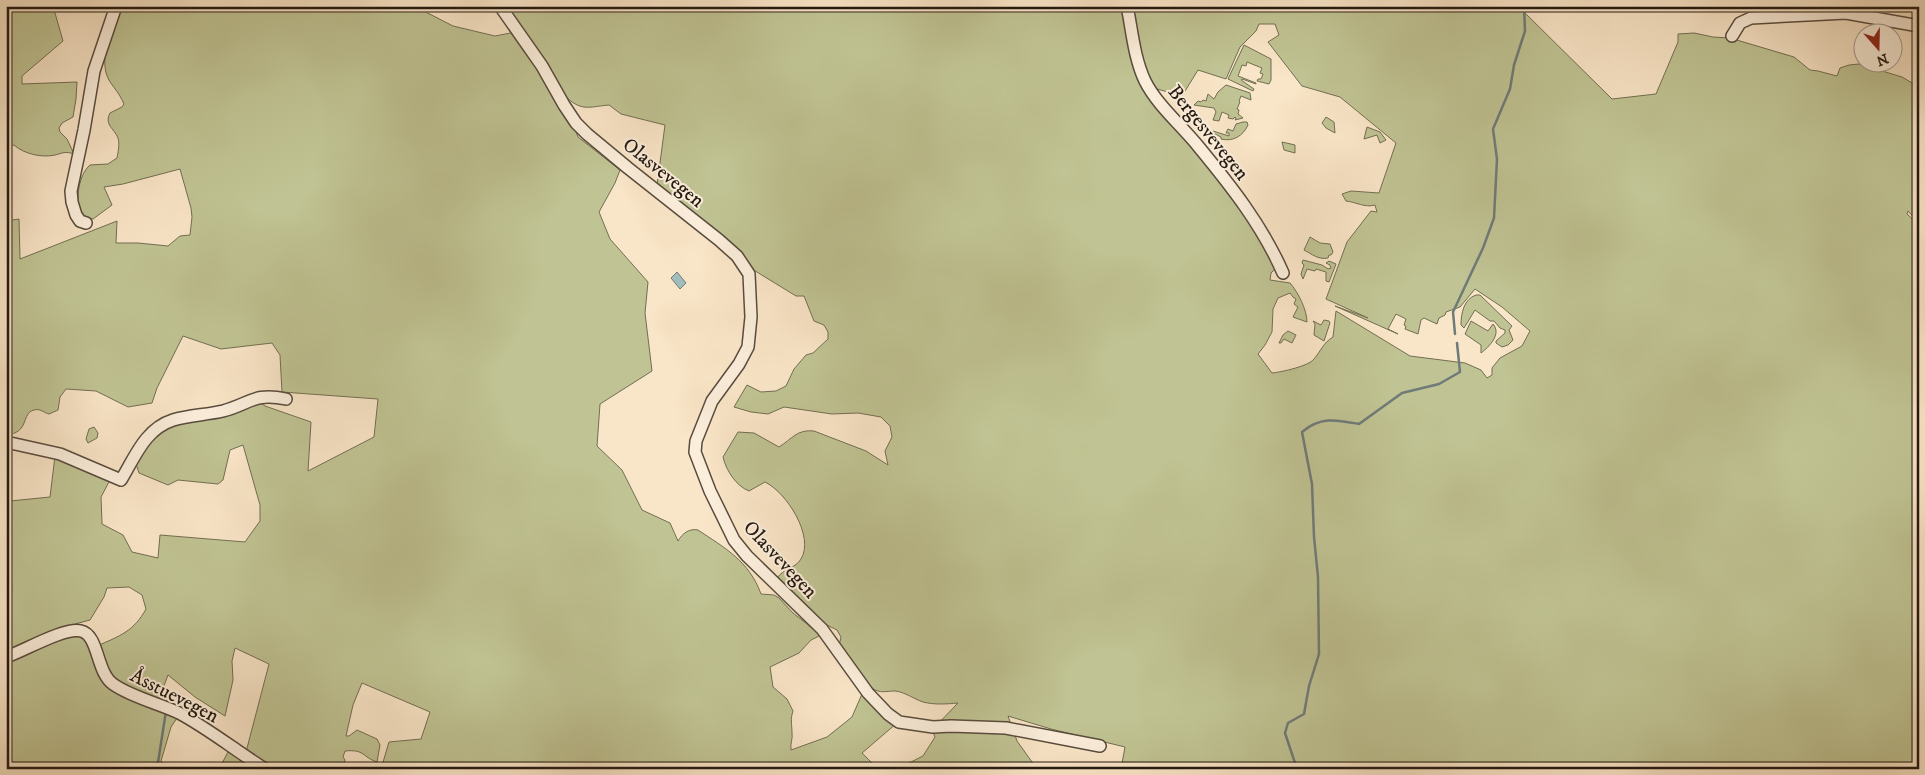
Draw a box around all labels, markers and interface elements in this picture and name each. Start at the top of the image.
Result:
north arrow [1852,22,1902,72]
text: N [1873,49,1891,70]
street label: Bergesvevegen [1162,80,1254,186]
street label: Olasvevegen [617,133,709,214]
street label: Olasvevegen [737,516,823,605]
street label: Åsstuevegen [126,663,224,730]

